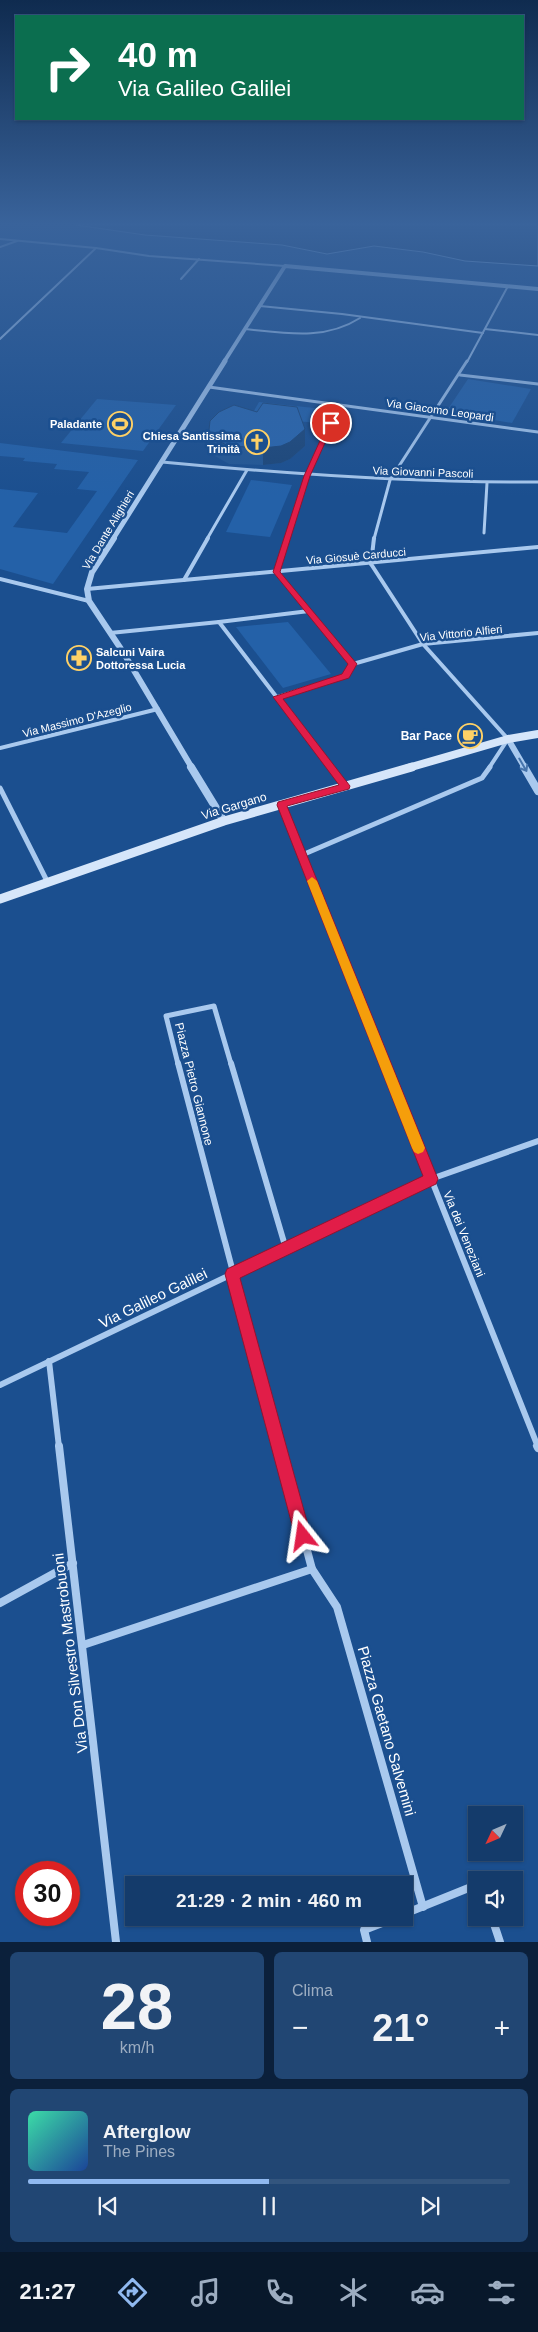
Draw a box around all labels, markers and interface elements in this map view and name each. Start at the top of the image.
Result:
icon: right [35,35,100,100]
text: 40 m [118,35,198,74]
text: Via Galileo Galilei [118,76,291,101]
street label: Via Giacomo Leopardi [385,396,495,424]
pin [310,402,352,444]
icon: arrive [317,409,345,437]
sports icon: Paladante [107,411,133,437]
place label: Paladante [50,418,102,430]
church icon: Chiesa Santissima Trinità [244,429,270,455]
place label: Chiesa Santissima Trinità [143,430,241,455]
street label: Via Giovanni Pascoli [372,464,474,480]
street label: Via Dante Alighieri [80,488,136,572]
street label: Via Giosuè Carducci [306,546,406,566]
street label: Via Vittorio Alfieri [419,623,503,643]
pharmacy icon: Salcuni Vaira Dottoressa Lucia [66,645,92,671]
place label: Salcuni Vaira Dottoressa Lucia [96,646,186,671]
street label: Via Massimo D'Azeglio [21,701,133,739]
cafe icon: Bar Pace [457,723,483,749]
place label: Bar Pace [401,729,452,743]
one-way arrow [518,758,528,773]
street label: Via Gargano [200,789,268,823]
street label: Piazza Pietro Giannone [172,1021,216,1147]
street label: Via dei Veneziani [440,1189,488,1279]
street label: Via Galileo Galilei [96,1264,210,1332]
position arrow [276,1509,328,1561]
street label: Via Don Silvestro Mastrobuoni [49,1552,91,1754]
street label: Piazza Gaetano Salvemini [355,1644,419,1818]
north arrow [468,1806,522,1861]
map controls [468,1806,523,1926]
speed limit sign: 30 [15,1861,80,1926]
button: sound [468,1871,523,1926]
text: 21:29 · 2 min · 460 m [176,1890,362,1911]
text: 28 [101,1970,173,2043]
text: Clima [292,1982,333,1999]
text: 21° [372,2007,430,2049]
text: − [292,2012,308,2043]
text: + [494,2012,510,2043]
text: km/h [120,2039,154,2056]
text: Afterglow [103,2121,191,2142]
text: The Pines [103,2143,175,2160]
icon: previous [94,2192,122,2220]
icon: pause [255,2192,283,2220]
icon: next [416,2192,444,2220]
icon: directions [115,2275,150,2310]
icon: music [188,2275,223,2310]
icon: phone [262,2275,297,2310]
icon: climate [336,2275,371,2310]
icon: car [410,2275,445,2310]
icon: filters [484,2275,519,2310]
text: 21:27 [19,2279,76,2304]

